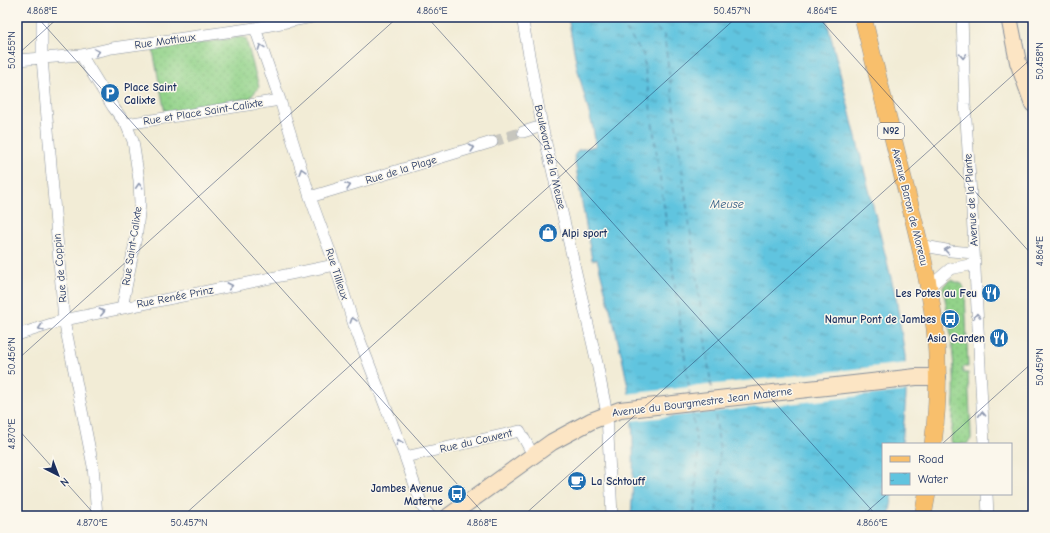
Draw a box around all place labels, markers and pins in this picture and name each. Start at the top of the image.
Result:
place label: Place Saint Calixte [124,81,177,107]
parking icon: Place Saint Calixte [99,82,121,104]
shop icon: Alpi sport [537,222,559,244]
place label: Alpi sport [562,227,608,240]
restaurant icon: Les Potes au Feu [980,282,1002,304]
place label: Les Potes au Feu [896,287,977,300]
bus stop icon: Namur Pont de Jambes [939,308,961,330]
place label: Namur Pont de Jambes [825,313,936,326]
restaurant icon: Asia Garden [988,327,1010,349]
place label: Asia Garden [928,332,985,345]
cafe icon: La Schtouff [566,470,588,492]
place label: La Schtouff [591,475,645,488]
place label: Jambes Avenue Materne [371,482,444,508]
bus stop icon: Jambes Avenue Materne [446,483,468,505]

